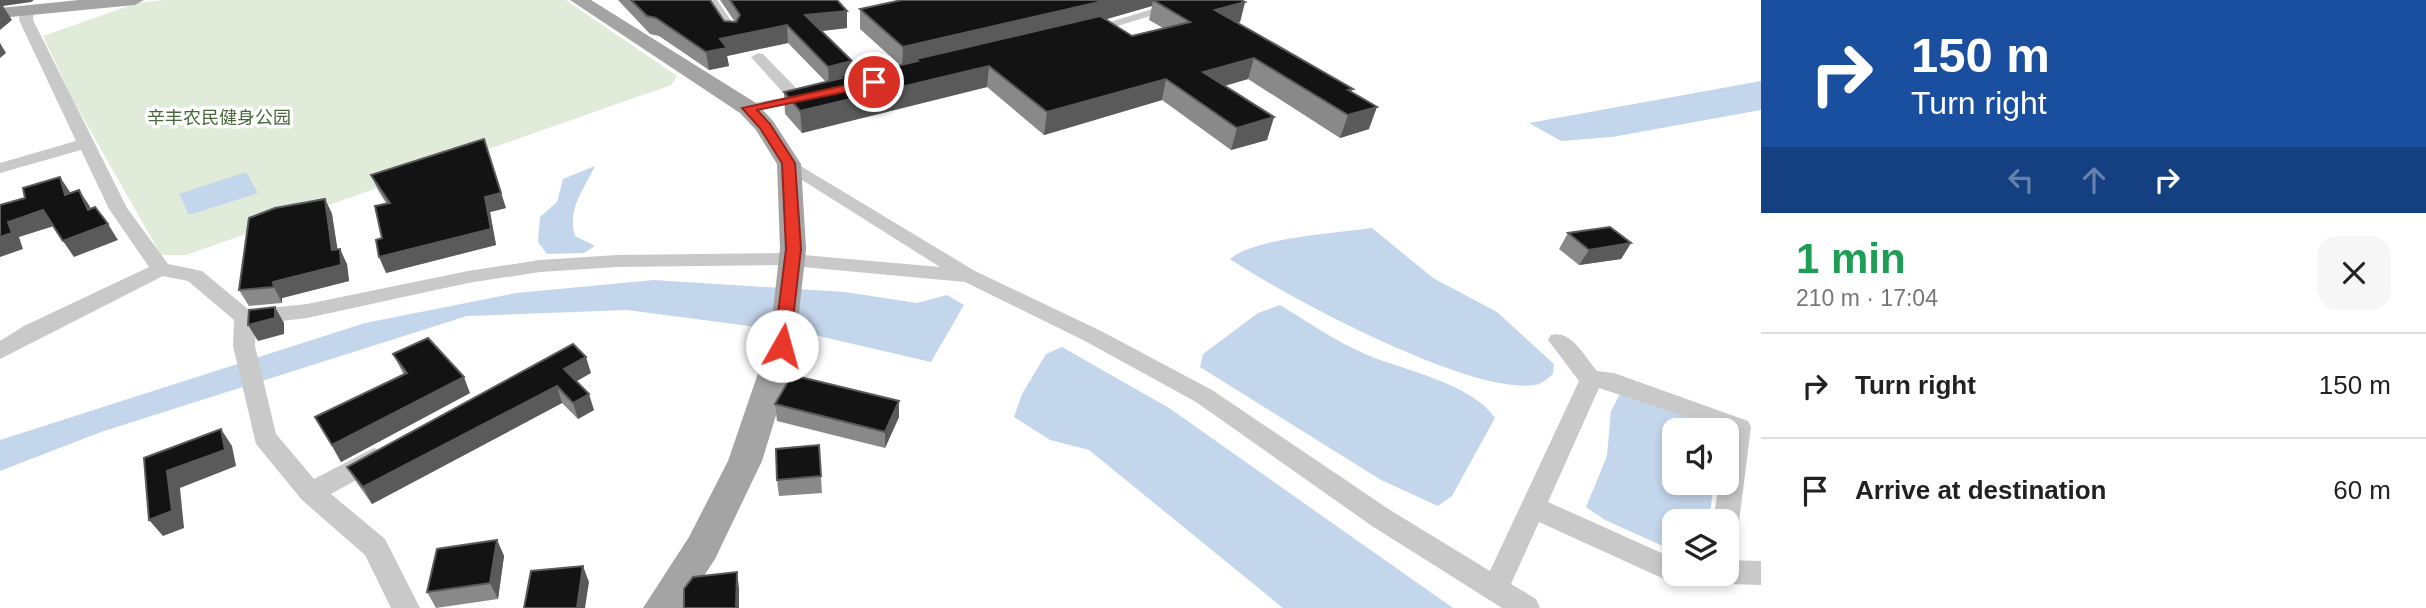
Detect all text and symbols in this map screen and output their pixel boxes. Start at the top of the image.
icon: right [1796,28,1887,119]
text: 150 m [1911,28,2050,82]
pin [844,52,904,112]
icon: arrive [855,63,893,101]
text: Turn right [1911,85,2047,121]
park label: 辛丰农民健身公园 [147,108,291,128]
icon: left [2002,161,2040,199]
icon: ahead [2075,161,2113,199]
icon: right [2148,161,2186,199]
text: 1 min [1796,235,1906,282]
button: close [2317,236,2391,310]
text: 210 m · 17:04 [1796,285,1938,311]
position arrow [745,309,819,383]
icon: right [1796,367,1834,405]
text: Turn right [1855,370,1976,400]
text: 150 m [2319,370,2391,400]
map controls [1662,418,1739,586]
button: sound [1662,418,1739,495]
icon: arrive [1796,472,1834,510]
text: Arrive at destination [1855,475,2106,505]
text: 60 m [2333,475,2391,505]
button: layers [1662,509,1739,586]

